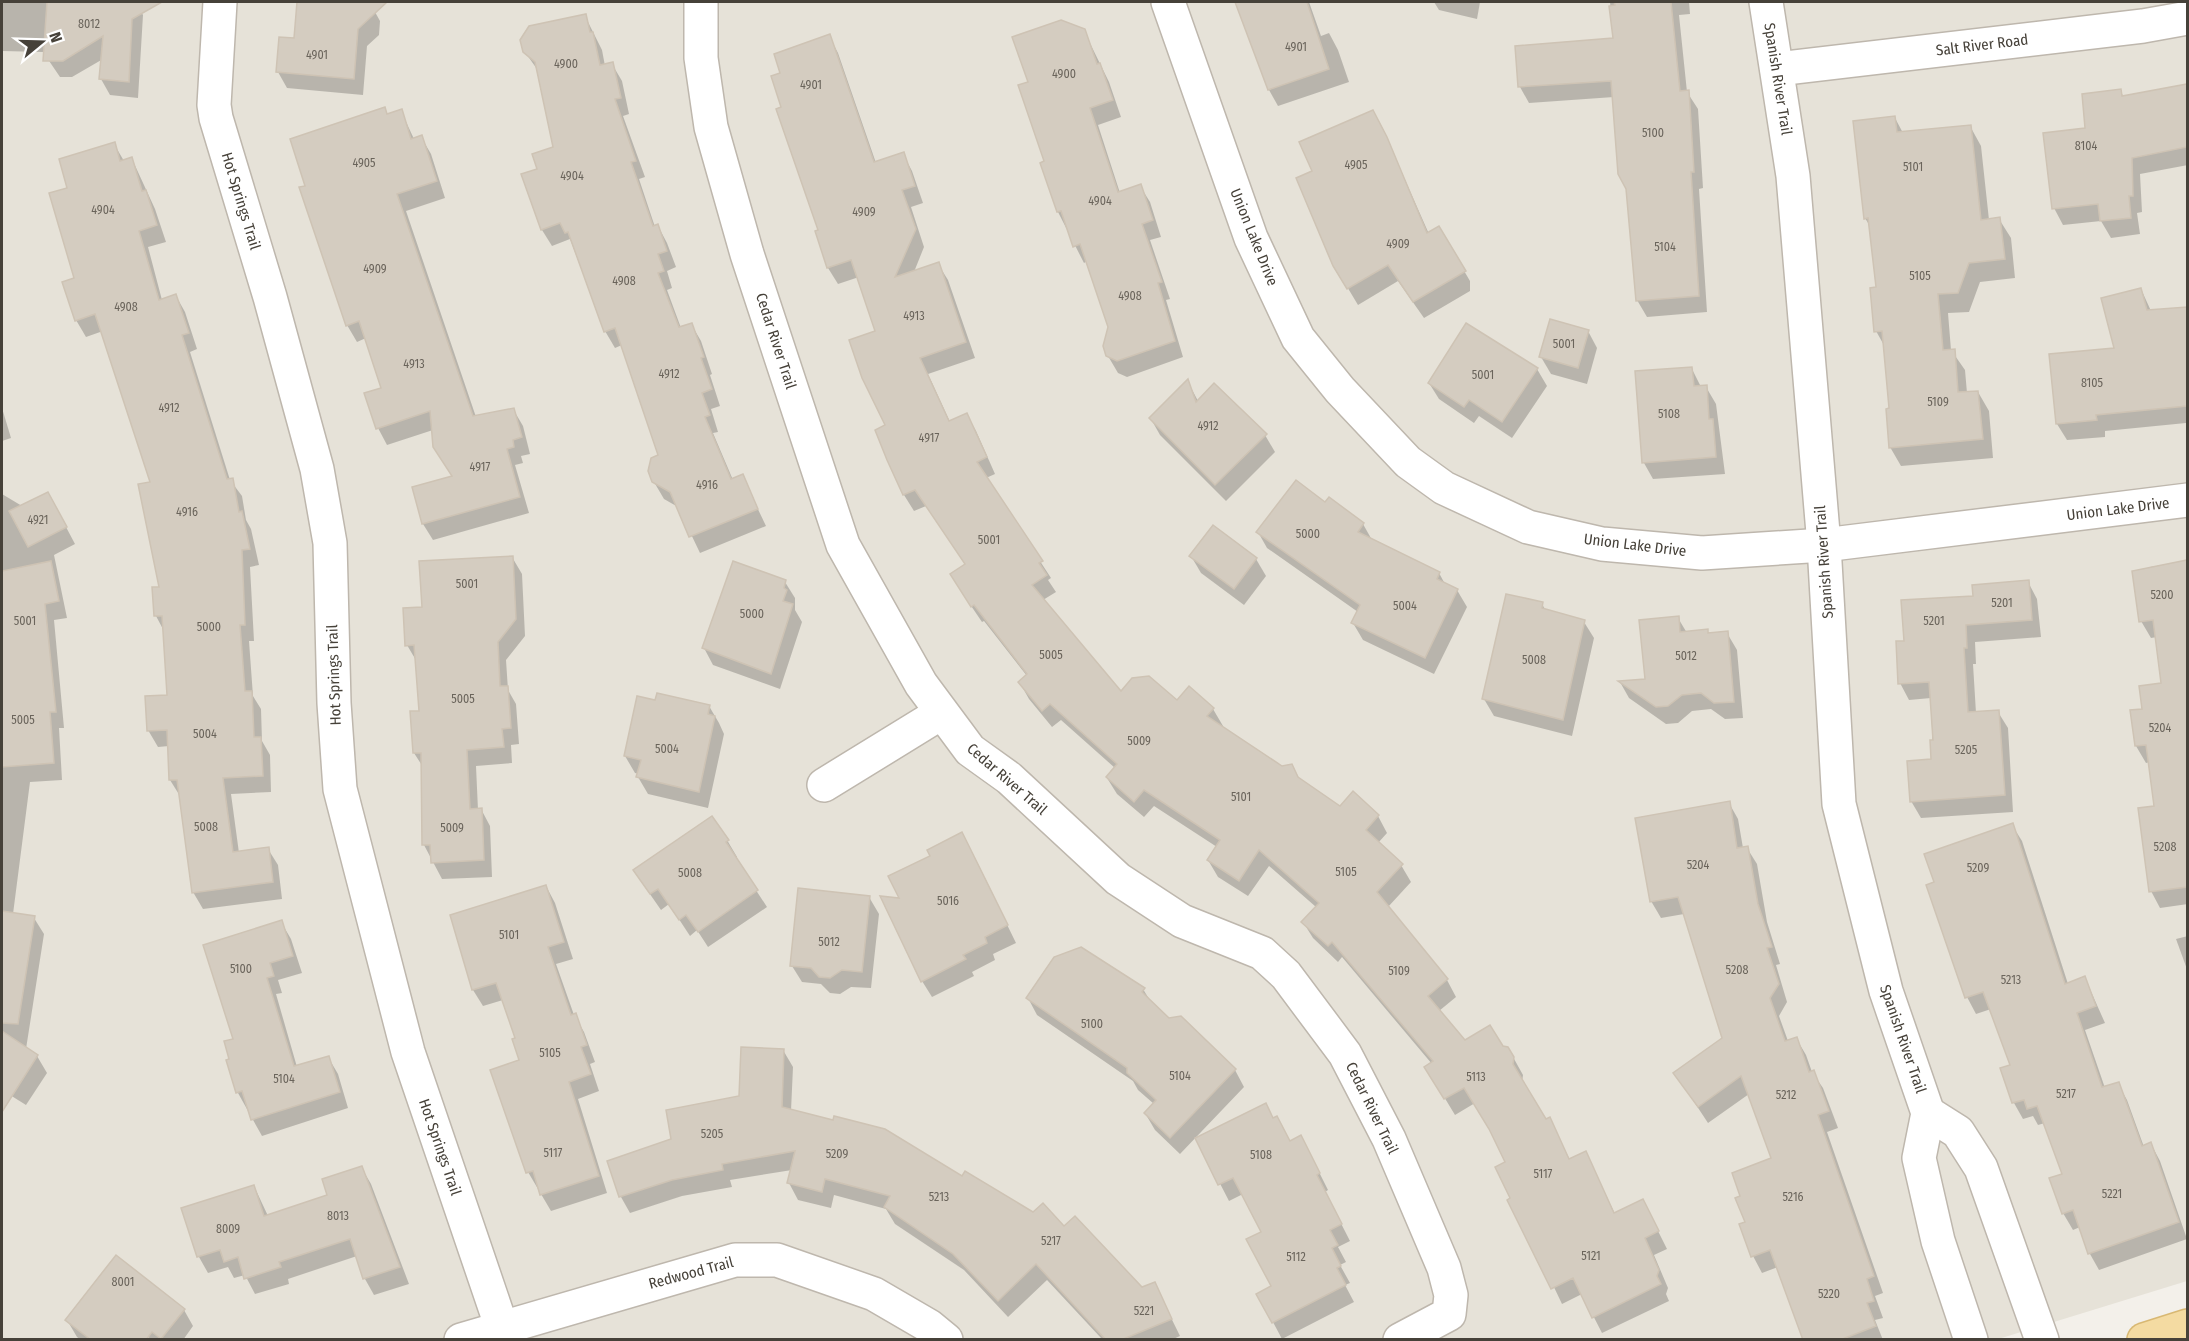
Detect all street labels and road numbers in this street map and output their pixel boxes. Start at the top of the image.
street label: Spanish River Trail [1760,22,1796,136]
street label: Salt River Road [1935,30,2029,60]
street label: Hot Springs Trail [218,150,264,252]
street label: Union Lake Drive [1226,186,1282,288]
street label: Cedar River Trail [752,291,800,391]
street label: Union Lake Drive [2066,494,2170,524]
street label: Spanish River Trail [1811,505,1837,619]
street label: Union Lake Drive [1583,530,1687,560]
street label: Hot Springs Trail [323,624,345,726]
street label: Cedar River Trail [963,739,1051,819]
street label: Spanish River Trail [1876,983,1930,1096]
street label: Cedar River Trail [1342,1059,1402,1157]
street label: Hot Springs Trail [415,1096,465,1198]
street label: Redwood Trail [647,1253,735,1293]

